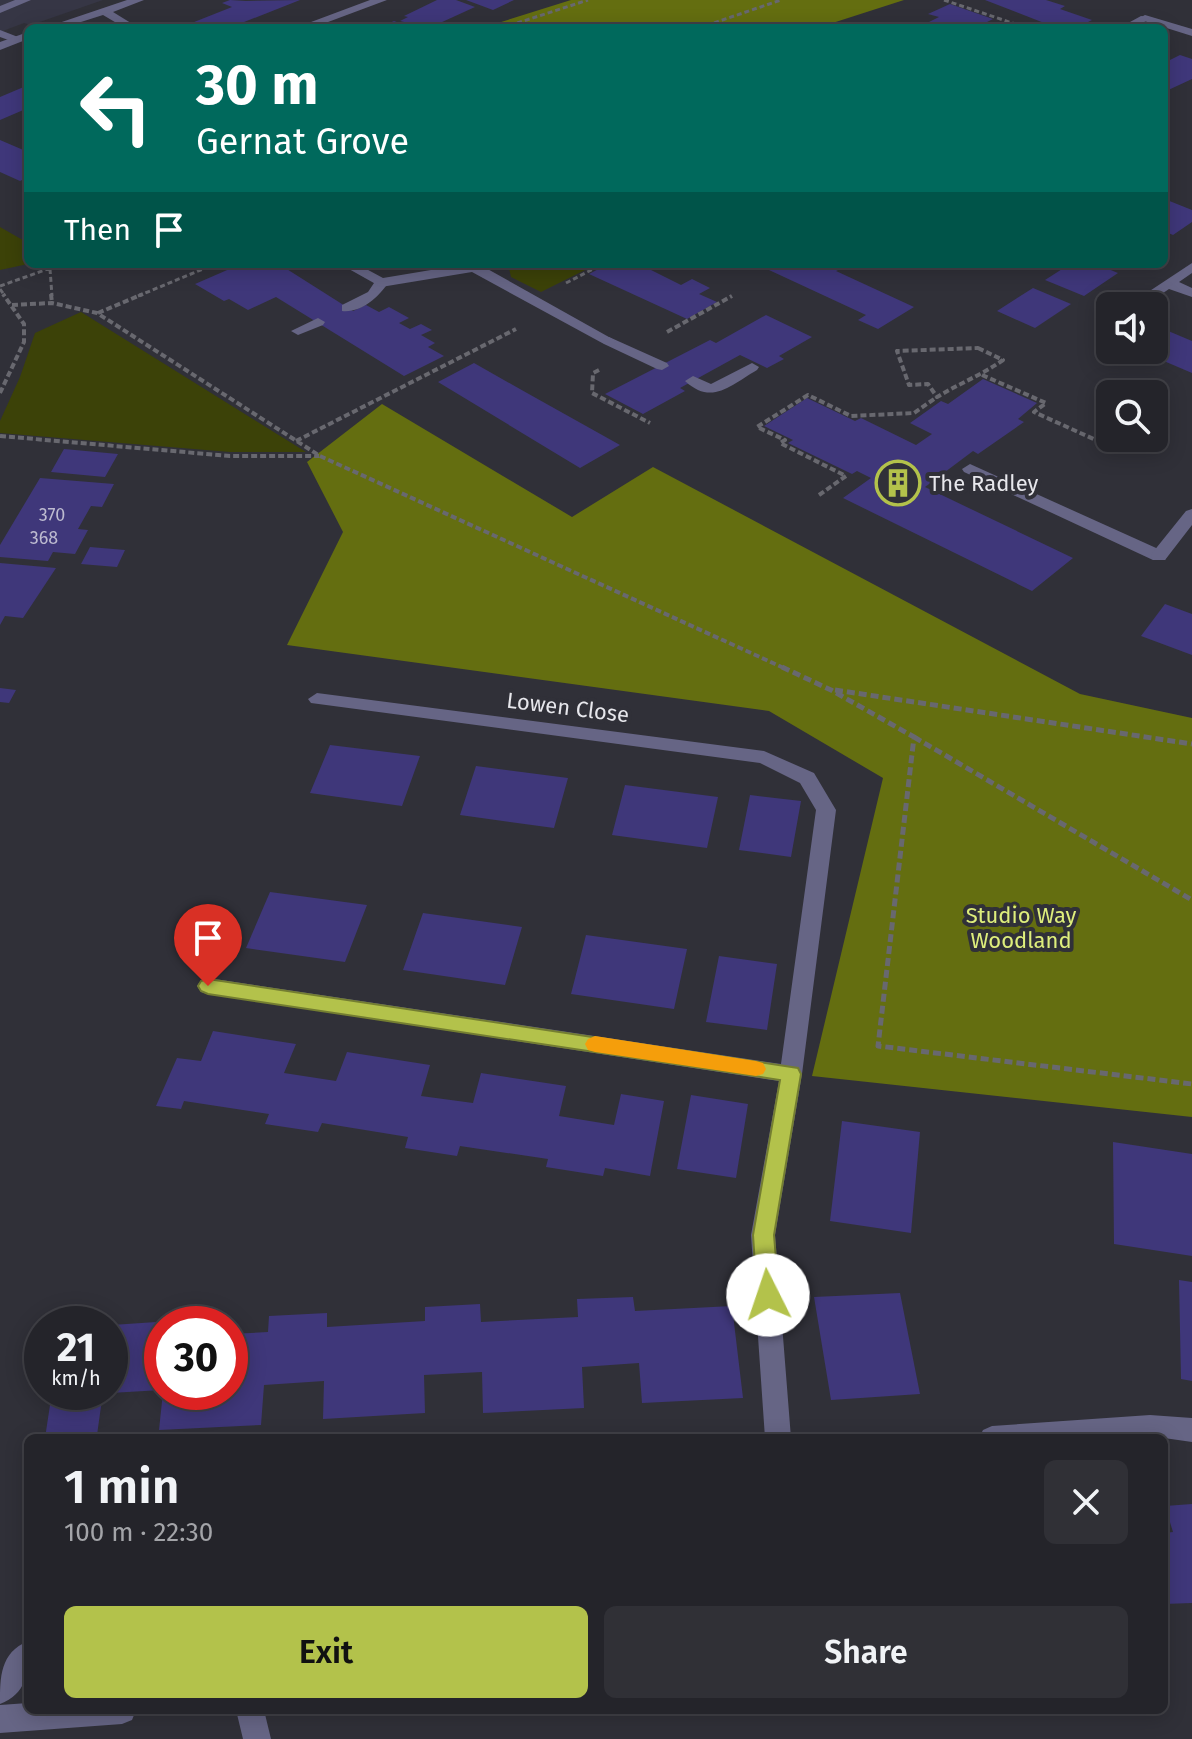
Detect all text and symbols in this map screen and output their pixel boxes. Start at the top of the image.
text: 30 m [196,52,318,119]
icon: left [64,56,168,160]
text: Gernat Grove [196,120,409,164]
icon: arrive [147,208,191,252]
text: Then [64,212,131,248]
map controls [1096,292,1168,452]
button: sound [1096,292,1168,364]
button: search [1096,380,1168,452]
building icon: The Radley [874,459,922,507]
place label: The Radley [929,470,1039,497]
house number: 370 [39,504,65,526]
house number: 368 [30,527,58,549]
street label: Lowen Close [505,687,631,728]
park label: Studio Way Woodland [966,902,1077,954]
pin [174,904,242,986]
icon: arrive [186,916,230,960]
position arrow [726,1253,810,1337]
speed limit sign: 30 [144,1306,248,1410]
text: 21 [57,1324,95,1372]
text: km/h [51,1366,101,1390]
text: 1 min [64,1458,180,1516]
button: close [1044,1460,1128,1544]
text: 100 m · 22:30 [64,1517,213,1548]
button: Exit [64,1606,588,1698]
button: Share [604,1606,1128,1698]

